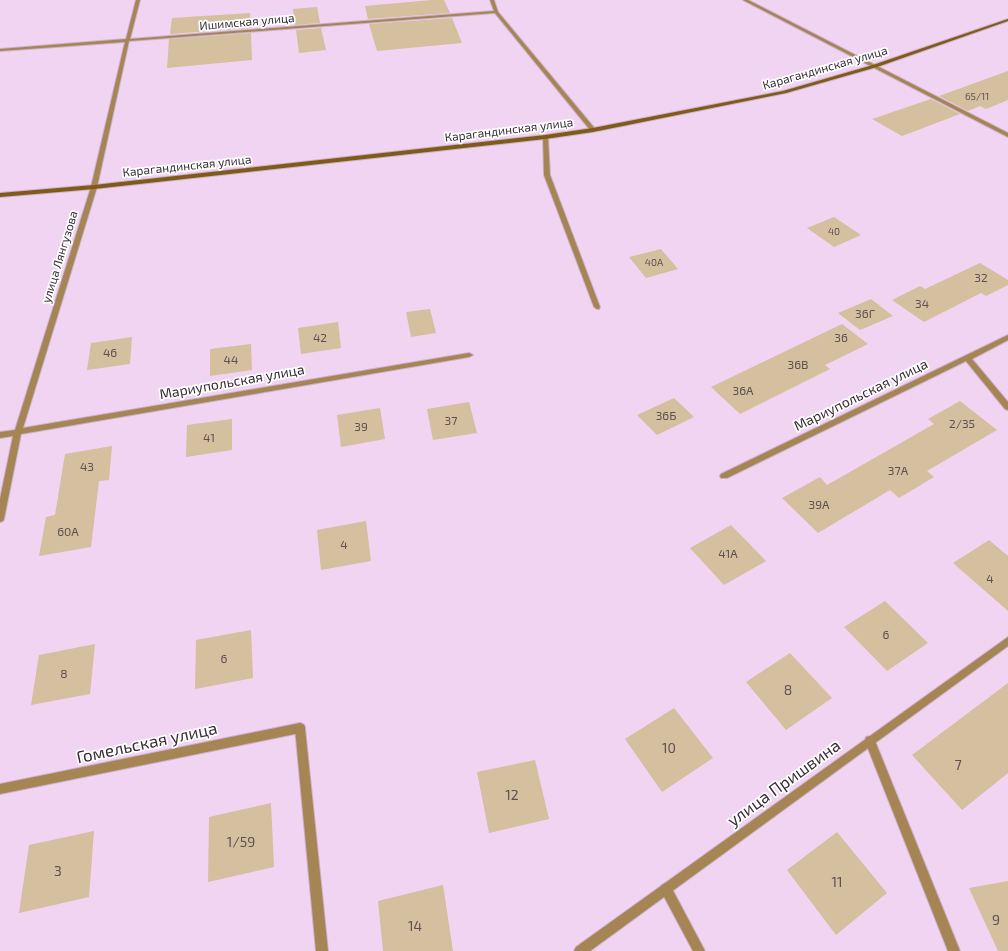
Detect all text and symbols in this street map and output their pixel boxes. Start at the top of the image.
street label: Ишимская улица [199,11,295,33]
street label: Карагандинская улица [761,43,889,93]
house number: 65/11 [965,91,989,103]
street label: Карагандинская улица [444,115,574,145]
street label: Карагандинская улица [122,152,252,180]
street label: улица Лянгузова [39,209,81,305]
house number: 40 [828,226,840,238]
house number: 40А [645,257,663,269]
house number: 32 [974,271,988,285]
house number: 34 [915,297,929,311]
house number: 36Г [855,307,875,321]
house number: 42 [313,331,327,345]
house number: 36 [834,331,848,345]
house number: 46 [103,346,117,360]
house number: 44 [224,353,238,367]
street label: Мариупольская улица [791,355,931,435]
house number: 36В [788,358,808,372]
street label: Мариупольская улица [158,361,306,403]
house number: 36А [733,384,753,398]
house number: 36Б [656,409,676,423]
house number: 37 [445,414,457,428]
house number: 2/35 [949,417,975,431]
house number: 39 [354,420,368,434]
house number: 41 [203,431,215,445]
house number: 43 [80,460,94,474]
house number: 37А [888,464,908,478]
house number: 39А [809,498,829,512]
house number: 60А [57,525,79,539]
house number: 4 [340,538,348,552]
house number: 41А [718,547,738,561]
house number: 4 [986,572,994,586]
house number: 6 [883,628,889,642]
house number: 6 [221,652,227,666]
house number: 8 [60,667,68,681]
house number: 8 [784,682,792,698]
street label: Гомельская улица [75,718,219,768]
street label: улица Пришвина [723,735,845,831]
house number: 10 [662,740,676,756]
house number: 7 [954,757,962,773]
house number: 12 [505,787,519,803]
house number: 1/59 [227,834,255,850]
house number: 3 [54,863,62,879]
house number: 11 [831,874,843,890]
house number: 9 [992,912,1000,928]
house number: 14 [408,918,422,934]

